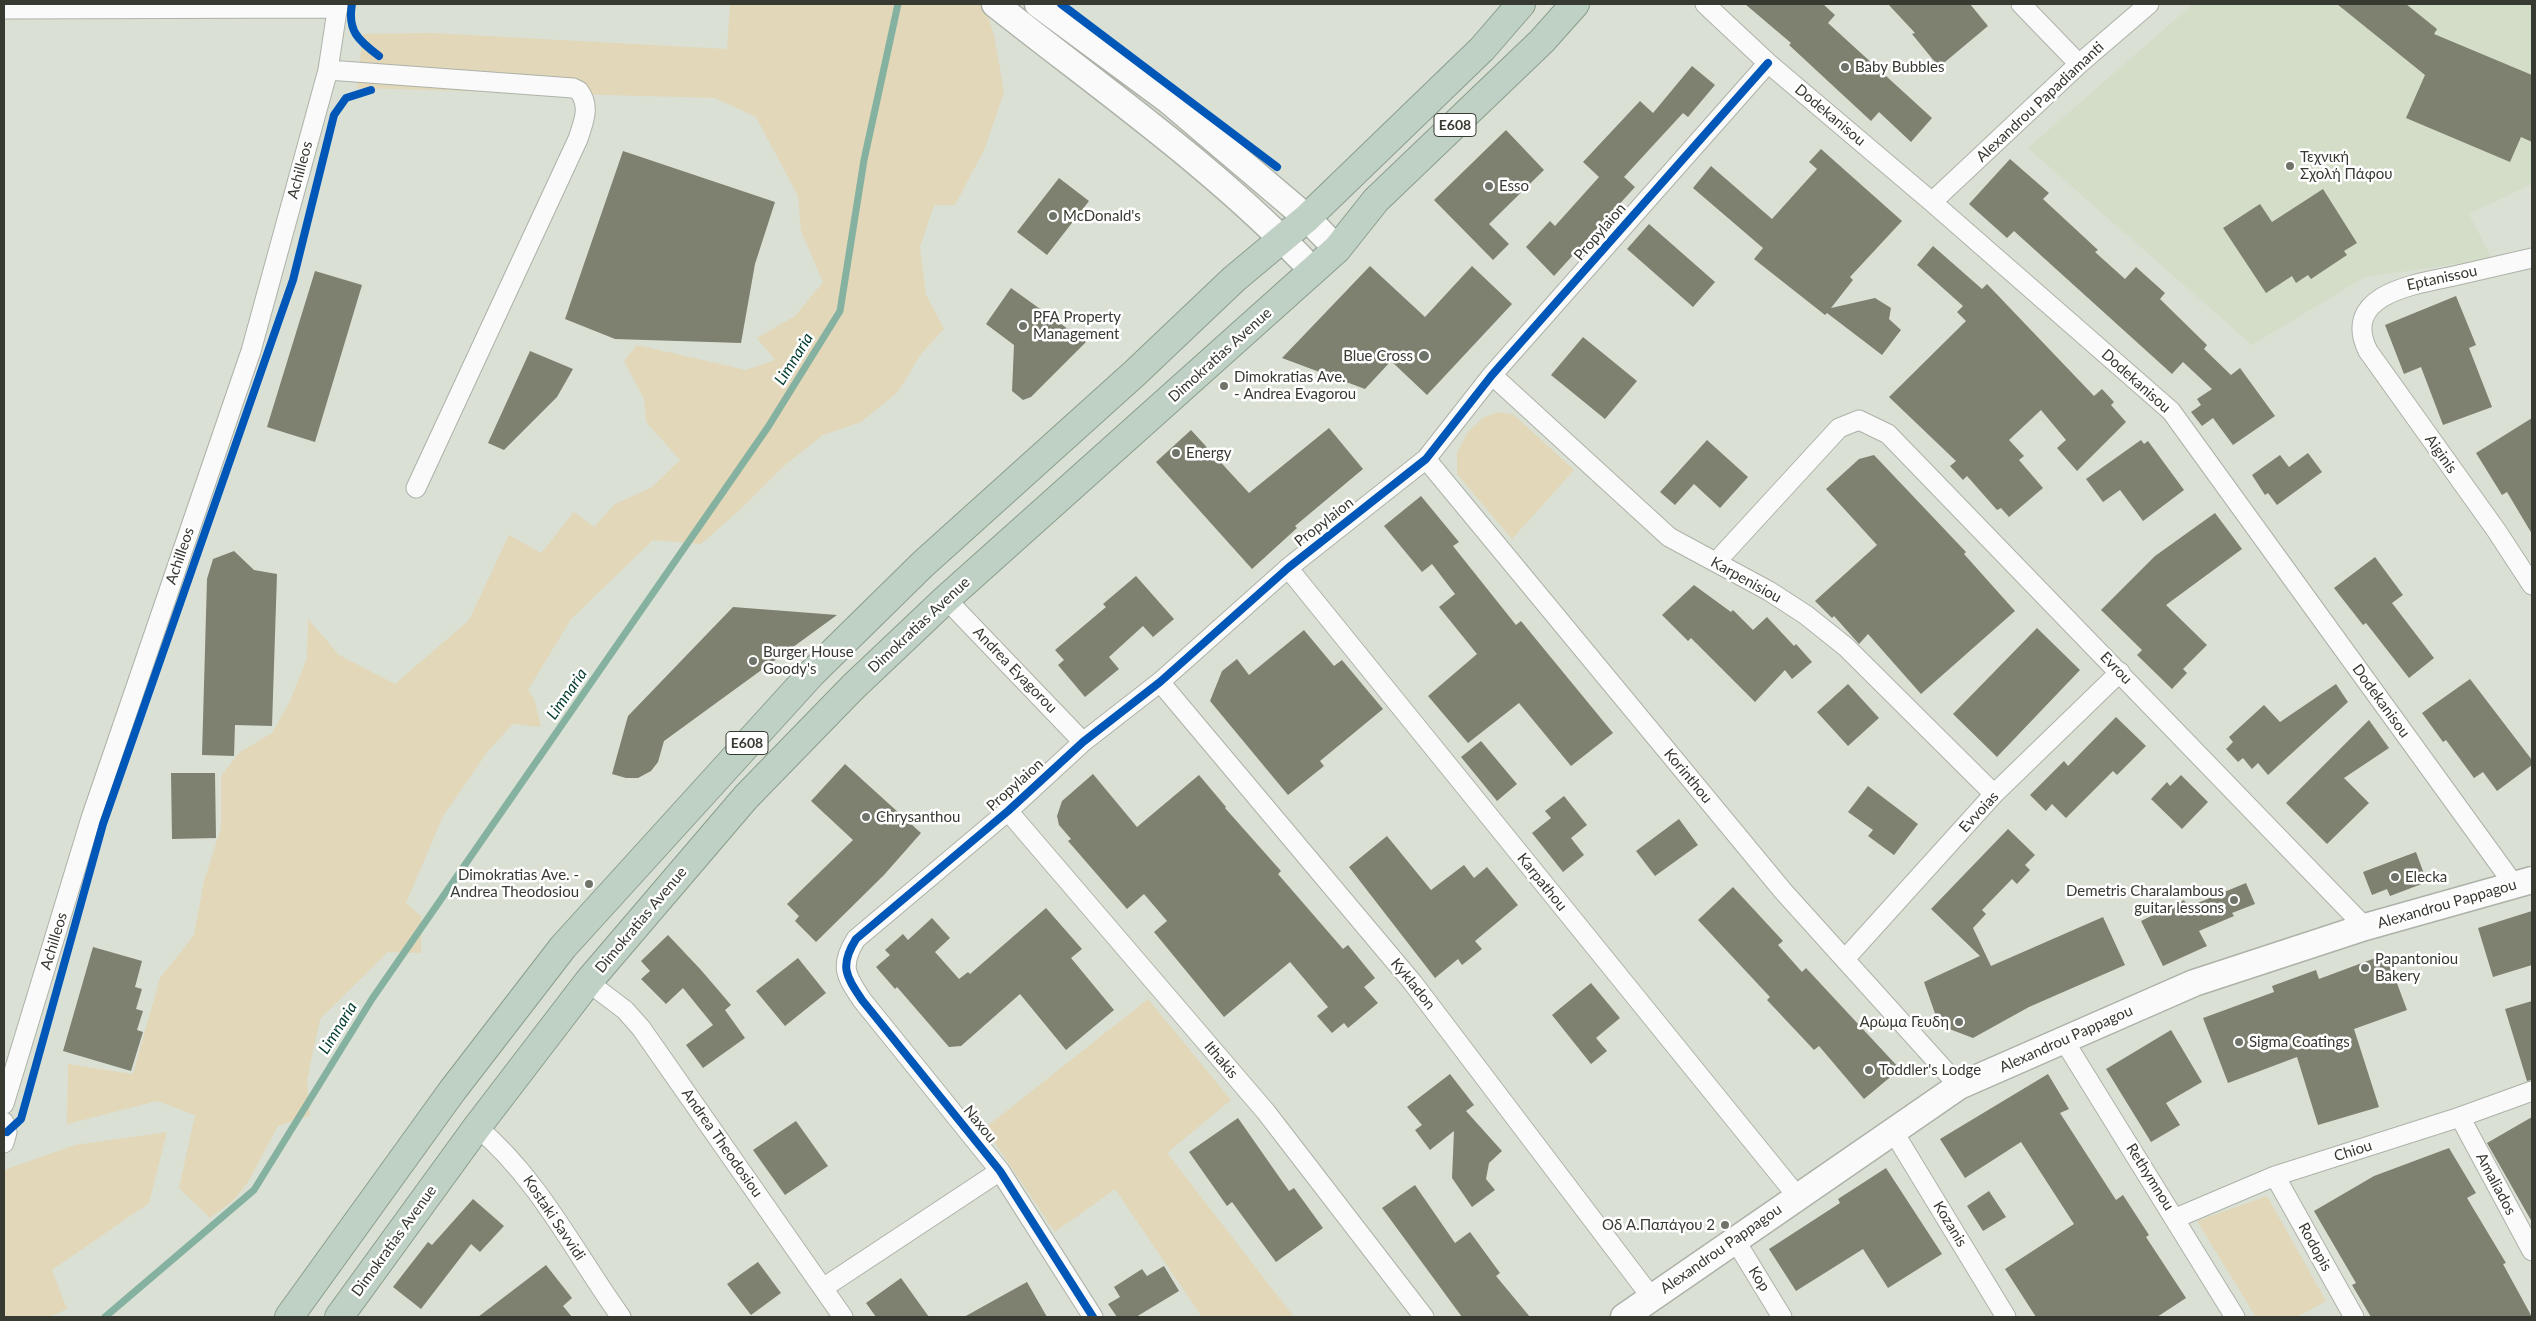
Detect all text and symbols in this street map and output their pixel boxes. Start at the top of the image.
street label: Alexandrou Papadiamanti [1972,38,2108,166]
place label: Baby Bubbles [1855,58,1944,76]
marker: Baby Bubbles [1839,61,1851,73]
street label: Dodekanisou [1791,80,1869,150]
road number: E608 [1434,114,1476,136]
street label: Achilleos [284,139,316,201]
place label: Τεχνική Σχολή Πάφου [2300,148,2393,183]
marker: Τεχνική Σχολή Πάφου [2284,160,2296,172]
place label: Esso [1499,177,1529,195]
marker: Esso [1483,180,1495,192]
street label: Propylaion [1570,200,1630,264]
place label: McDonald's [1063,207,1141,225]
marker: McDonald's [1047,210,1059,222]
street label: Eptanissou [2405,262,2479,294]
street label: Dimokratias Avenue [1165,304,1275,406]
place label: PFA Property Management [1033,308,1121,343]
marker: PFA Property Management [1017,320,1029,332]
water label: Limnaria [771,329,817,389]
street label: Dodekanisou [2098,345,2174,417]
place label: Blue Cross [1343,347,1413,365]
marker: Blue Cross [1417,349,1431,363]
place label: Dimokratias Ave. - Andrea Evagorou [1234,368,1356,403]
marker: Dimokratias Ave. - Andrea Evagorou [1218,380,1230,392]
street label: Aiginis [2421,431,2461,477]
place label: Energy [1186,444,1232,462]
marker: Energy [1170,447,1182,459]
street label: Propylaion [1291,493,1357,551]
street label: Achilleos [162,525,198,587]
street label: Karpenisiou [1707,553,1785,607]
street label: Dimokratias Avenue [864,573,974,677]
street label: Andrea Eyagorou [969,623,1061,717]
place label: Burger House Goody's [763,643,854,678]
street label: Evrou [2096,648,2136,688]
marker: Burger House Goody's [747,655,759,667]
street label: Dodekanisou [2348,661,2414,741]
water label: Limnaria [543,665,591,723]
road number: E608 [726,731,768,754]
street label: Korinthou [1660,745,1716,807]
street label: Propylaion [983,755,1047,815]
street label: Evvoias [1955,788,2003,836]
place label: Chrysanthou [876,808,960,826]
marker: Chrysanthou [860,811,872,823]
street label: Karpathou [1513,849,1571,915]
street label: Dimokratias Avenue [591,863,691,977]
place label: Dimokratias Ave. - Andrea Theodosiou [450,866,579,901]
place label: Elecka [2405,868,2447,886]
marker: Elecka [2389,871,2401,883]
street label: Alexandrou Pappagou [2375,875,2519,933]
marker: Dimokratias Ave. - Andrea Theodosiou [583,878,595,890]
place label: Demetris Charalambous guitar lessons [2066,882,2224,917]
marker: Demetris Charalambous guitar lessons [2228,894,2240,906]
street label: Achilleos [37,910,71,972]
place label: Papantoniou Bakery [2375,950,2458,985]
street label: Kykladon [1387,955,1439,1013]
marker: Papantoniou Bakery [2359,962,2371,974]
water label: Limnaria [315,998,361,1058]
street label: Alexandrou Pappagou [1997,1001,2135,1077]
place label: Αρωμα Γευδη [1859,1013,1949,1031]
marker: Αρωμα Γευδη [1953,1016,1965,1028]
place label: Sigma Coatings [2249,1033,2350,1051]
marker: Sigma Coatings [2233,1036,2245,1048]
street label: Ithakis [1200,1038,1242,1082]
place label: Toddler's Lodge [1879,1061,1981,1079]
marker: Toddler's Lodge [1863,1064,1875,1076]
street label: Andrea Theodosiou [678,1085,766,1201]
street label: Naxou [960,1102,1000,1146]
street label: Chiou [2332,1136,2374,1166]
street label: Rethymnou [2122,1140,2178,1214]
street label: Amaliados [2472,1150,2520,1218]
street label: Kostaki Savvidi [519,1172,589,1264]
street label: Dimokratias Avenue [348,1182,440,1300]
street label: Kozanis [1929,1198,1971,1250]
street label: Alexandrou Pappagou [1657,1200,1785,1298]
place label: Οδ Α.Παπάγου 2 [1602,1216,1715,1234]
marker: Οδ Α.Παπάγου 2 [1719,1219,1731,1231]
street label: Rodopis [2294,1220,2336,1274]
street label: Kop [1744,1263,1774,1295]

